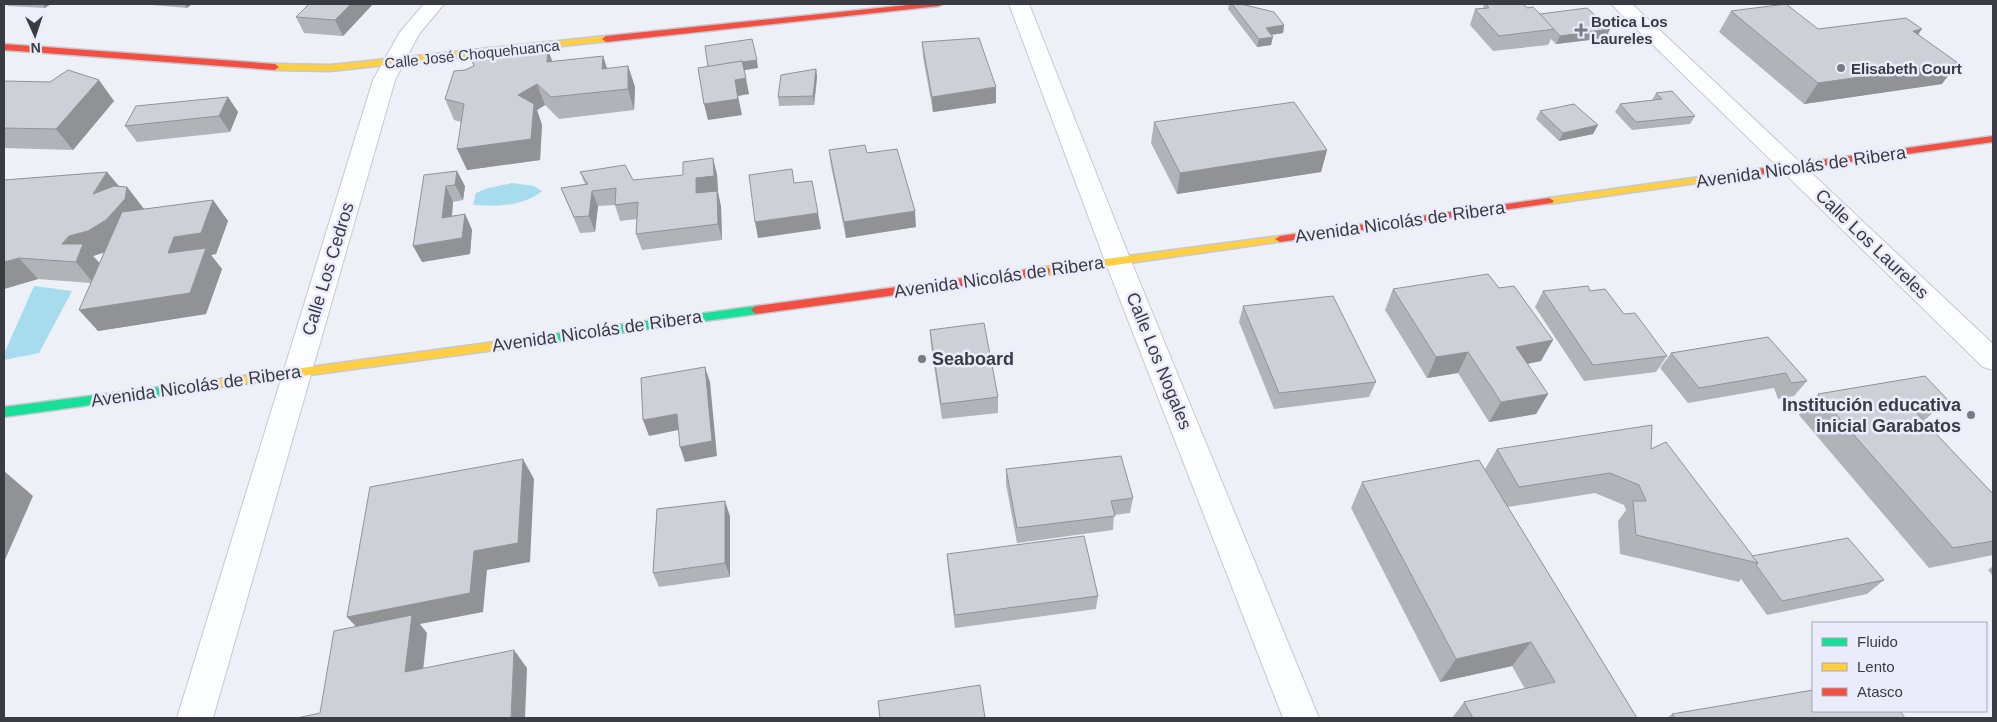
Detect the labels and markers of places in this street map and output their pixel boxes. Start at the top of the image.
place label: Botica Los Laureles [1591,13,1668,47]
marker: Botica Los Laureles [1575,24,1587,36]
place label: Elisabeth Court [1851,60,1962,77]
marker: Elisabeth Court [1835,62,1847,74]
place label: Seaboard [932,349,1014,369]
marker: Seaboard [916,353,928,365]
place label: Institución educativa inicial Garabatos [1782,395,1962,436]
marker: Institución educativa inicial Garabatos [1965,409,1977,421]

